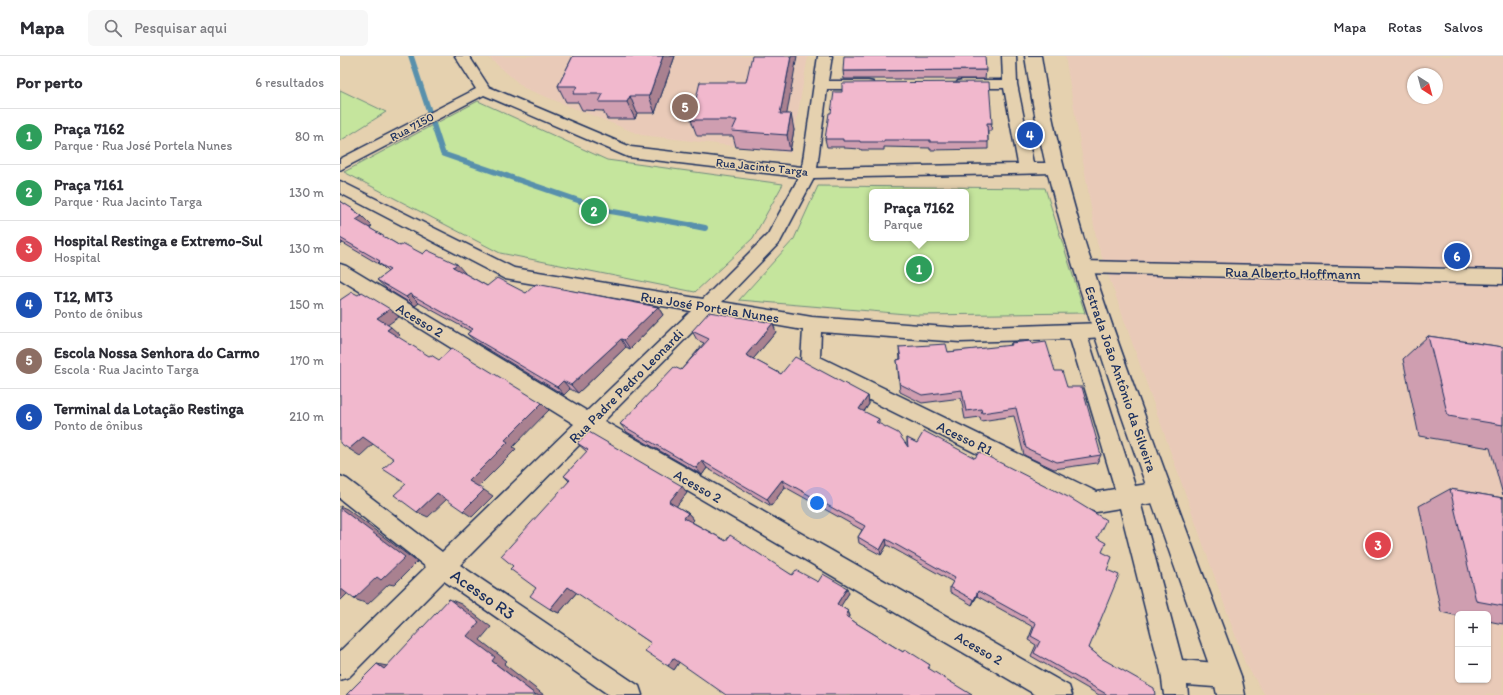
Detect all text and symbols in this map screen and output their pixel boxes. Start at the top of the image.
search box [88,10,368,46]
text: Mapa [20,16,64,39]
icon: search [102,17,124,39]
text: Pesquisar aqui [134,19,227,37]
text: Mapa [1334,19,1366,36]
text: Rotas [1388,19,1422,36]
text: Salvos [1444,19,1483,36]
north arrow [1407,68,1443,104]
text: Por perto [16,72,83,92]
text: 6 resultados [255,75,324,90]
pin: 5 [672,92,698,122]
street label: Rua 7150 [388,110,436,144]
text: Praça 7162 [54,120,124,138]
pin: 4 [1017,120,1043,150]
text: 1 [26,129,32,144]
text: 80 m [295,129,324,144]
text: Parque · Rua José Portela Nunes [54,138,232,153]
street label: Rua Jacinto Targa [715,155,810,179]
text: Praça 7161 [54,176,123,194]
text: 2 [26,185,32,200]
text: 130 m [289,185,324,200]
popup [869,189,969,241]
text: Parque · Rua Jacinto Targa [54,194,202,209]
pin: 2 [581,196,607,226]
text: Praça 7162 [884,199,954,217]
text: Parque [884,217,923,232]
text: Hospital Restinga e Extremo-Sul [54,232,262,250]
text: 3 [25,241,33,256]
text: 130 m [289,241,324,256]
pin: 6 [1444,241,1470,271]
text: Hospital [54,250,101,265]
pin: 1 [906,254,932,284]
street label: Rua Alberto Hoffmann [1225,264,1361,283]
street label: Estrada João Antônio da Silveira [1081,284,1161,475]
text: T12, MT3 [54,288,113,306]
street label: Rua José Portela Nunes [639,288,781,327]
text: 4 [25,297,33,312]
text: 150 m [289,297,324,312]
street label: Acesso 2 [393,300,447,342]
text: Ponto de ônibus [54,306,143,321]
street label: Rua Padre Pedro Leonardi [566,326,687,447]
text: Escola Nossa Senhora do Carmo [54,344,260,362]
text: 5 [26,353,32,368]
text: 170 m [290,353,324,368]
text: Escola · Rua Jacinto Targa [54,362,199,377]
text: Terminal da Lotação Restinga [54,400,244,418]
text: 6 [26,409,32,424]
text: 210 m [289,409,324,424]
text: Ponto de ônibus [54,418,143,433]
street label: Acesso R1 [934,418,996,459]
street label: Acesso 2 [671,466,725,507]
your location [807,493,827,513]
pin: 3 [1365,530,1391,560]
street label: Acesso R3 [447,565,519,623]
map controls [1455,611,1491,683]
button: + [1455,611,1491,647]
street label: Acesso 2 [952,628,1006,669]
button: − [1455,647,1491,683]

